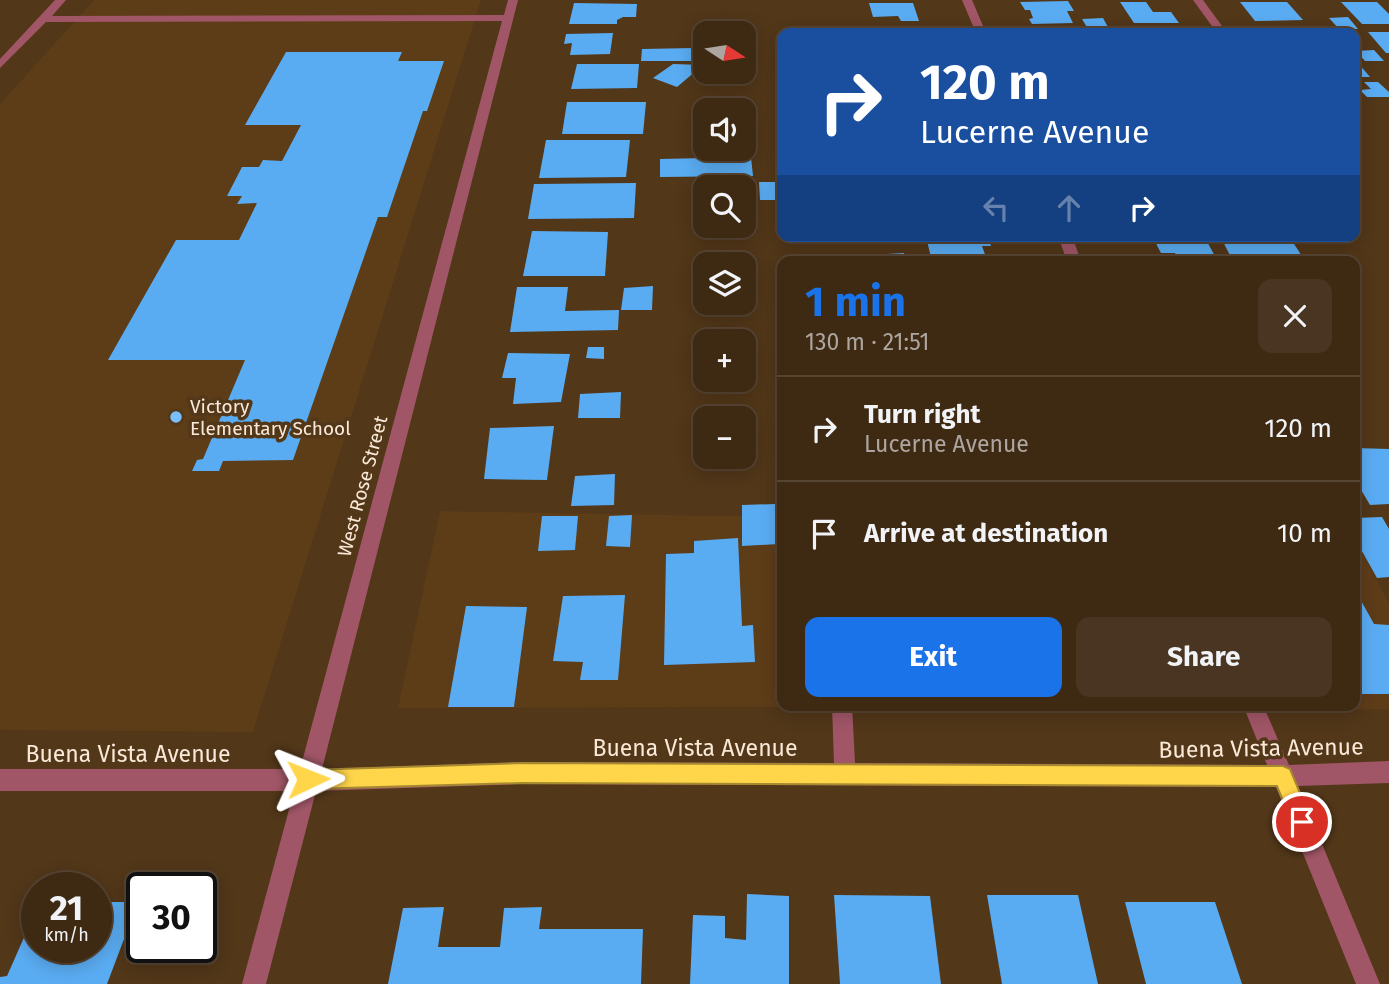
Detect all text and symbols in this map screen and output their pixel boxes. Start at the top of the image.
north arrow [693,21,756,84]
map controls [693,21,756,469]
text: 120 m [920,53,1050,112]
icon: right [805,56,896,147]
button: sound [693,98,756,161]
text: Lucerne Avenue [920,113,1149,151]
button: search [693,175,756,238]
icon: left [977,189,1015,227]
icon: ahead [1050,189,1088,227]
icon: right [1123,189,1161,227]
button: layers [693,252,756,315]
text: 1 min [805,277,906,327]
button: close [1258,279,1332,353]
text: 130 m · 21:51 [805,328,929,356]
button: + [693,329,756,392]
place label: Victory Elementary School [190,395,351,440]
text: Turn right [864,399,981,430]
button: − [693,406,756,469]
marker: Victory Elementary School [168,409,184,425]
icon: right [805,410,843,448]
street label: West Rose Street [333,413,392,559]
text: 120 m [1264,413,1332,444]
text: Lucerne Avenue [864,430,1029,458]
icon: arrive [805,515,843,553]
text: Arrive at destination [864,518,1108,549]
text: 10 m [1277,518,1332,549]
button: Exit [805,617,1062,697]
button: Share [1076,617,1332,697]
street label: Buena Vista Avenue [1158,732,1364,764]
street label: Buena Vista Avenue [592,734,798,762]
street label: Buena Vista Avenue [25,740,231,768]
position arrow [271,742,345,816]
pin [1272,792,1332,852]
icon: arrive [1283,803,1321,841]
speed limit sign: 30 [126,872,217,963]
text: 21 [50,887,83,929]
text: km/h [44,924,89,946]

